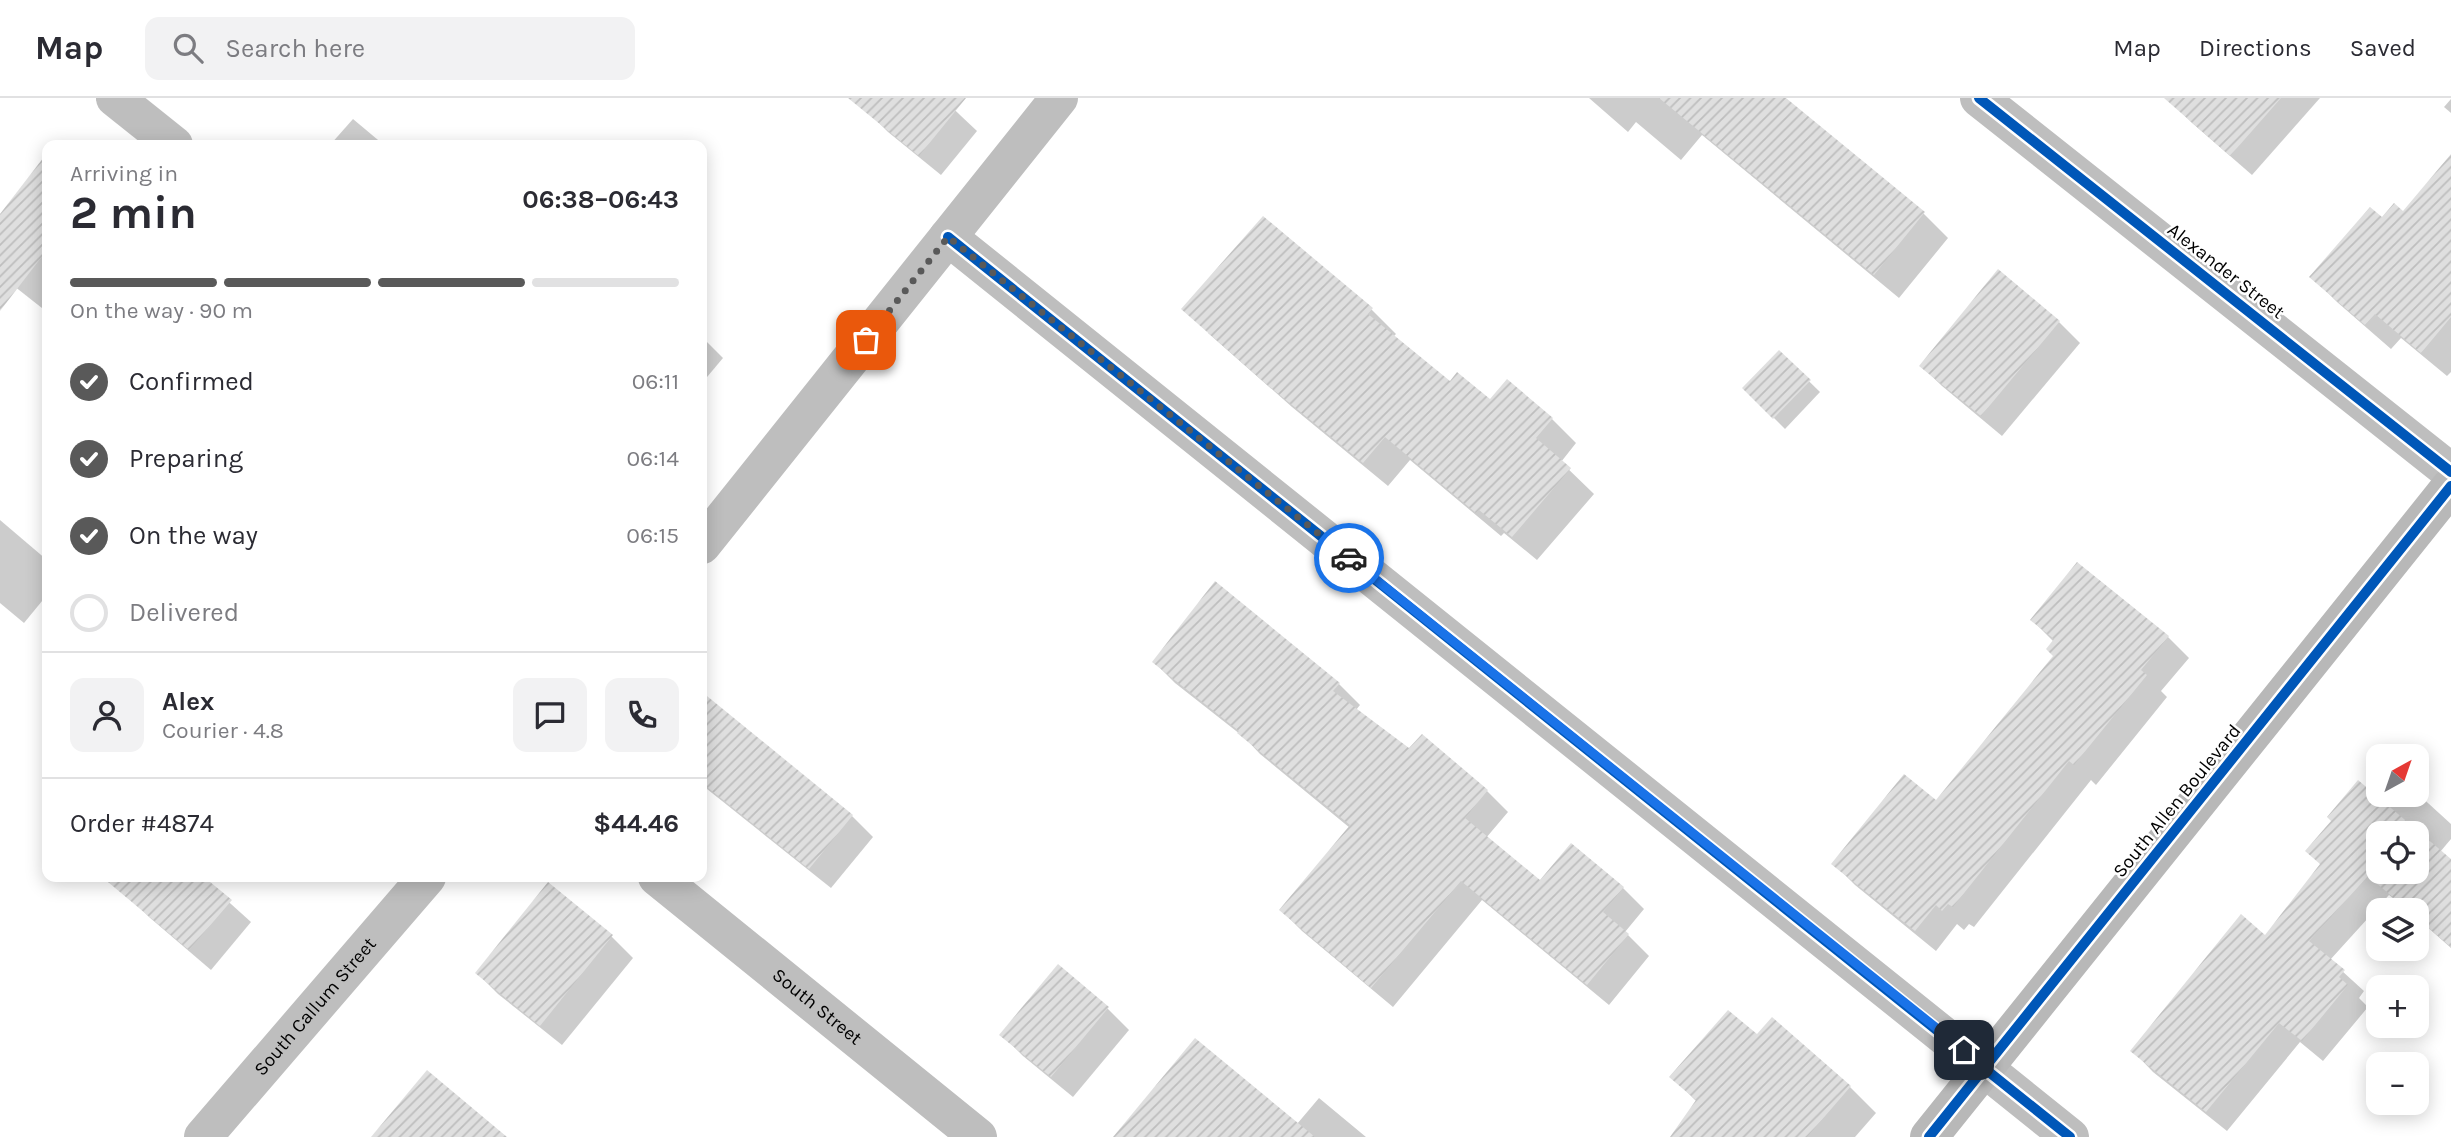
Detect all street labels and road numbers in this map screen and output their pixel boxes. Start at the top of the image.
street label: Alexander Street [2163,219,2289,323]
street label: South Allen Boulevard [2108,720,2246,882]
street label: South Callum Street [250,933,381,1080]
street label: South Street [768,964,866,1049]

